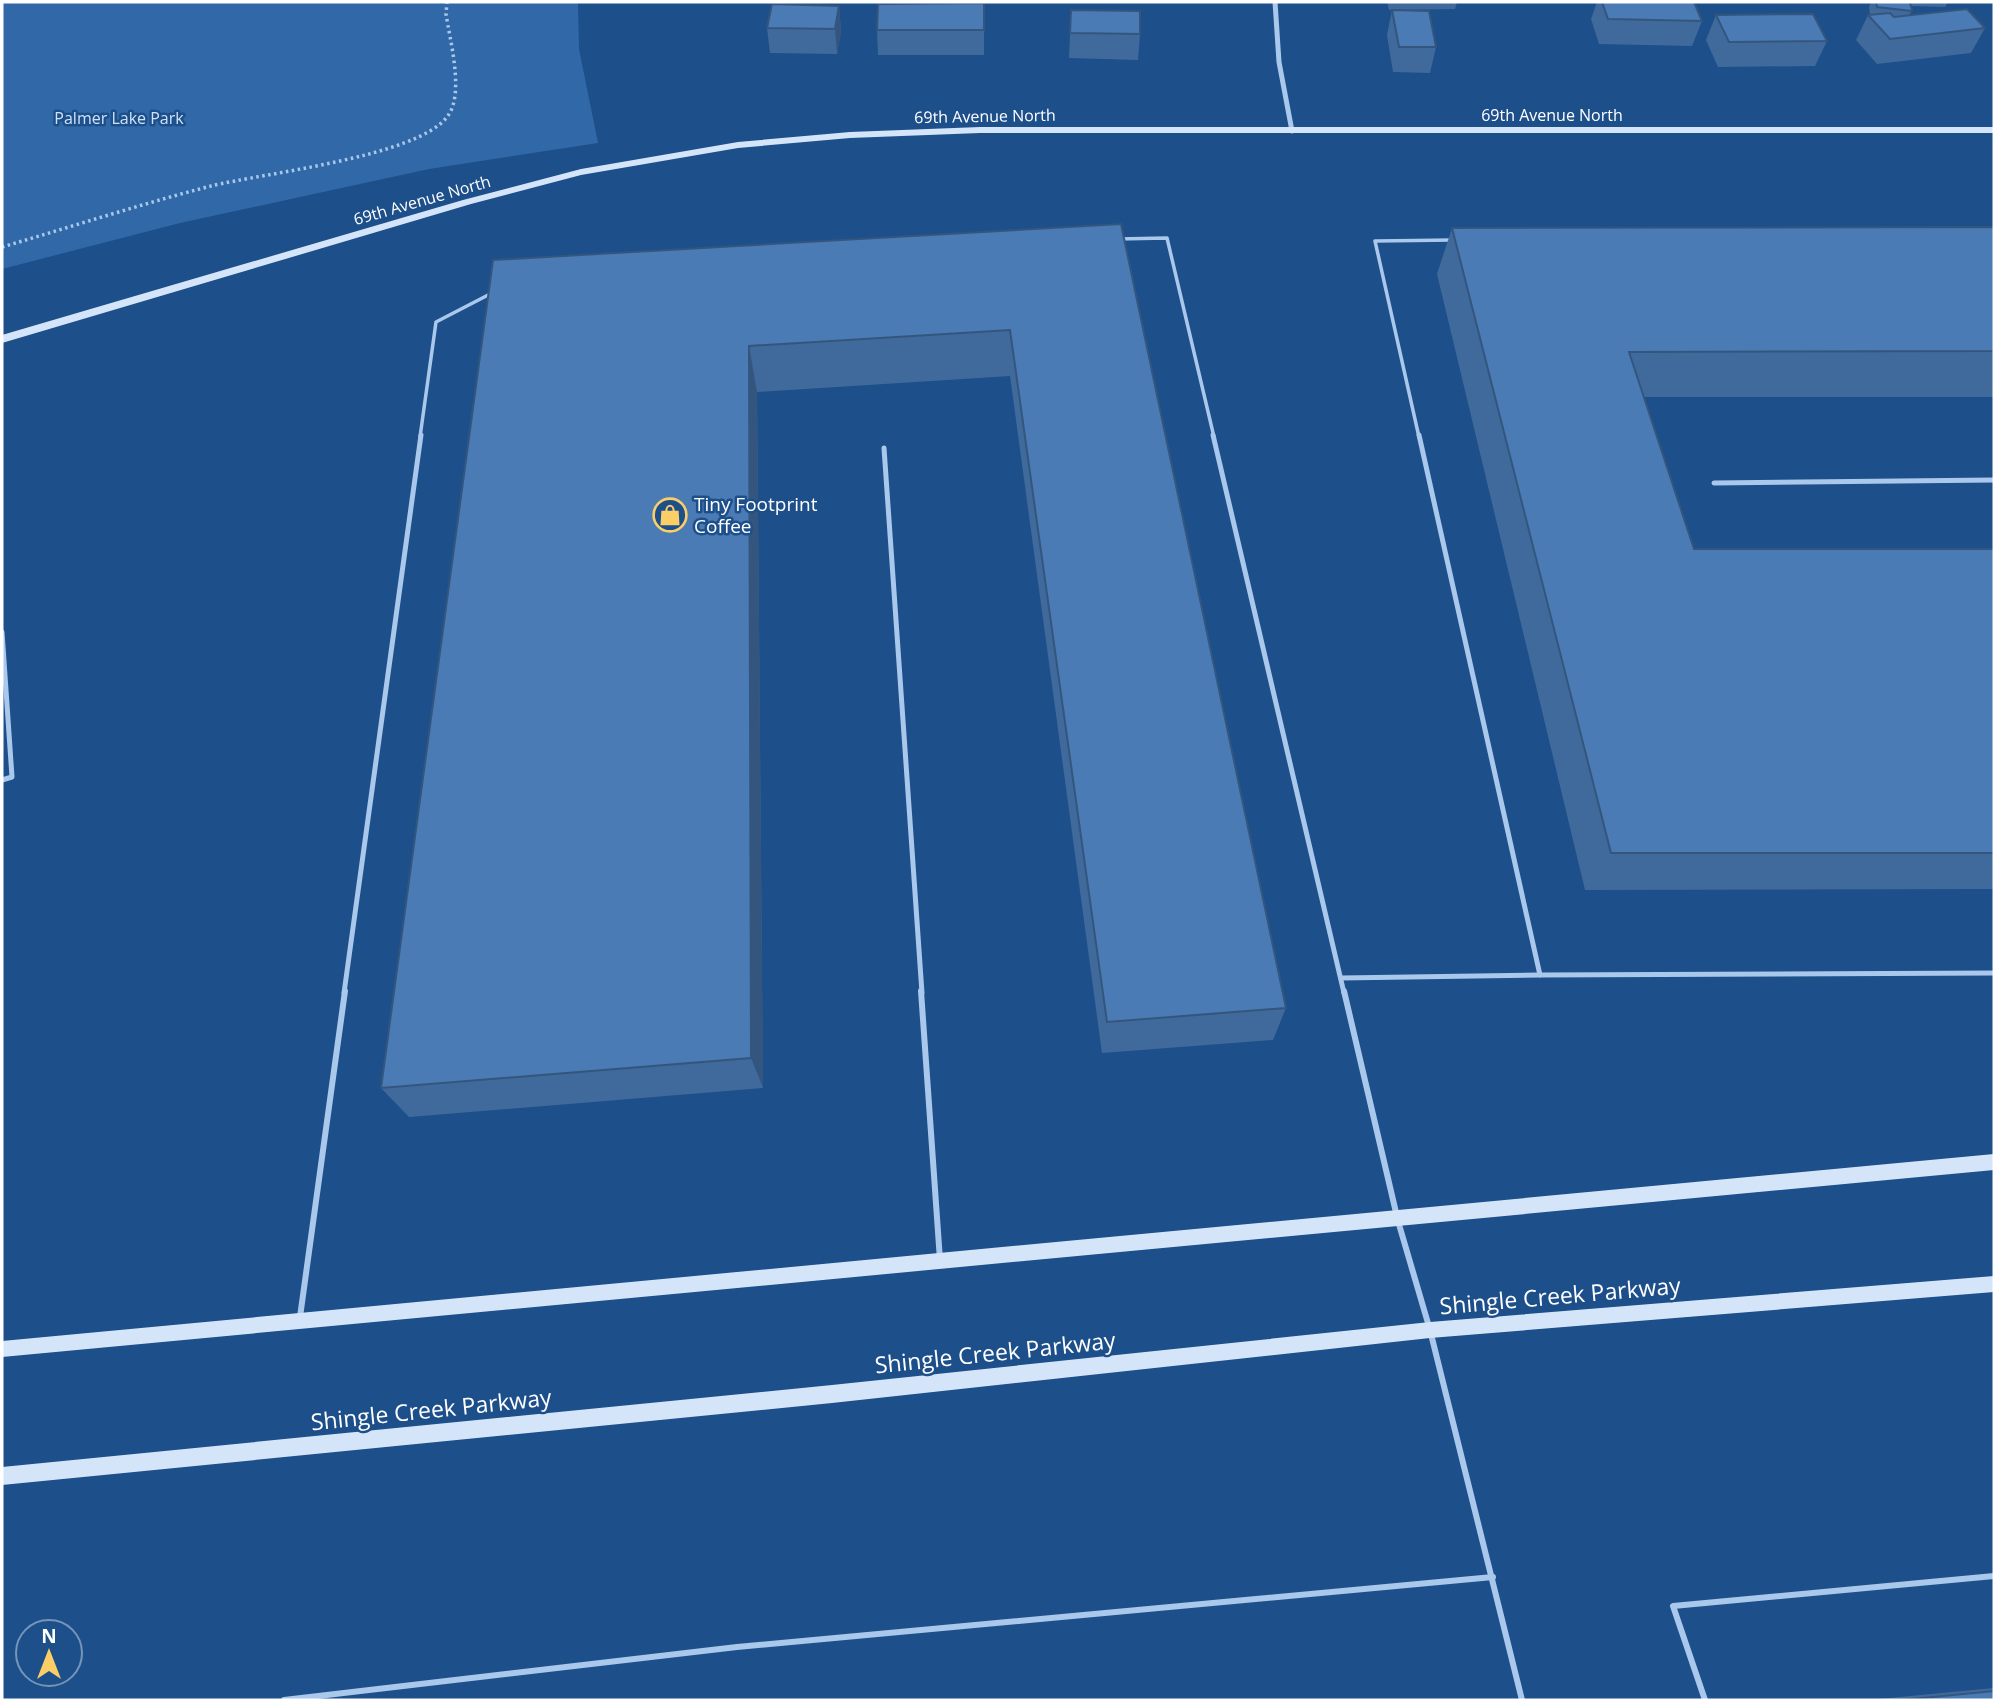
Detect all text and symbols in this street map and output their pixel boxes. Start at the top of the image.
street label: 69th Avenue North [914,104,1056,128]
street label: 69th Avenue North [1481,104,1623,126]
park label: Palmer Lake Park [54,107,184,129]
street label: 69th Avenue North [351,170,493,230]
place label: Tiny Footprint Coffee [694,491,818,539]
shop icon: Tiny Footprint Coffee [651,496,689,534]
street label: Shingle Creek Parkway [1438,1268,1682,1321]
street label: Shingle Creek Parkway [873,1323,1117,1381]
street label: Shingle Creek Parkway [309,1380,553,1438]
north arrow [14,1618,84,1688]
text: N [41,1623,57,1649]

